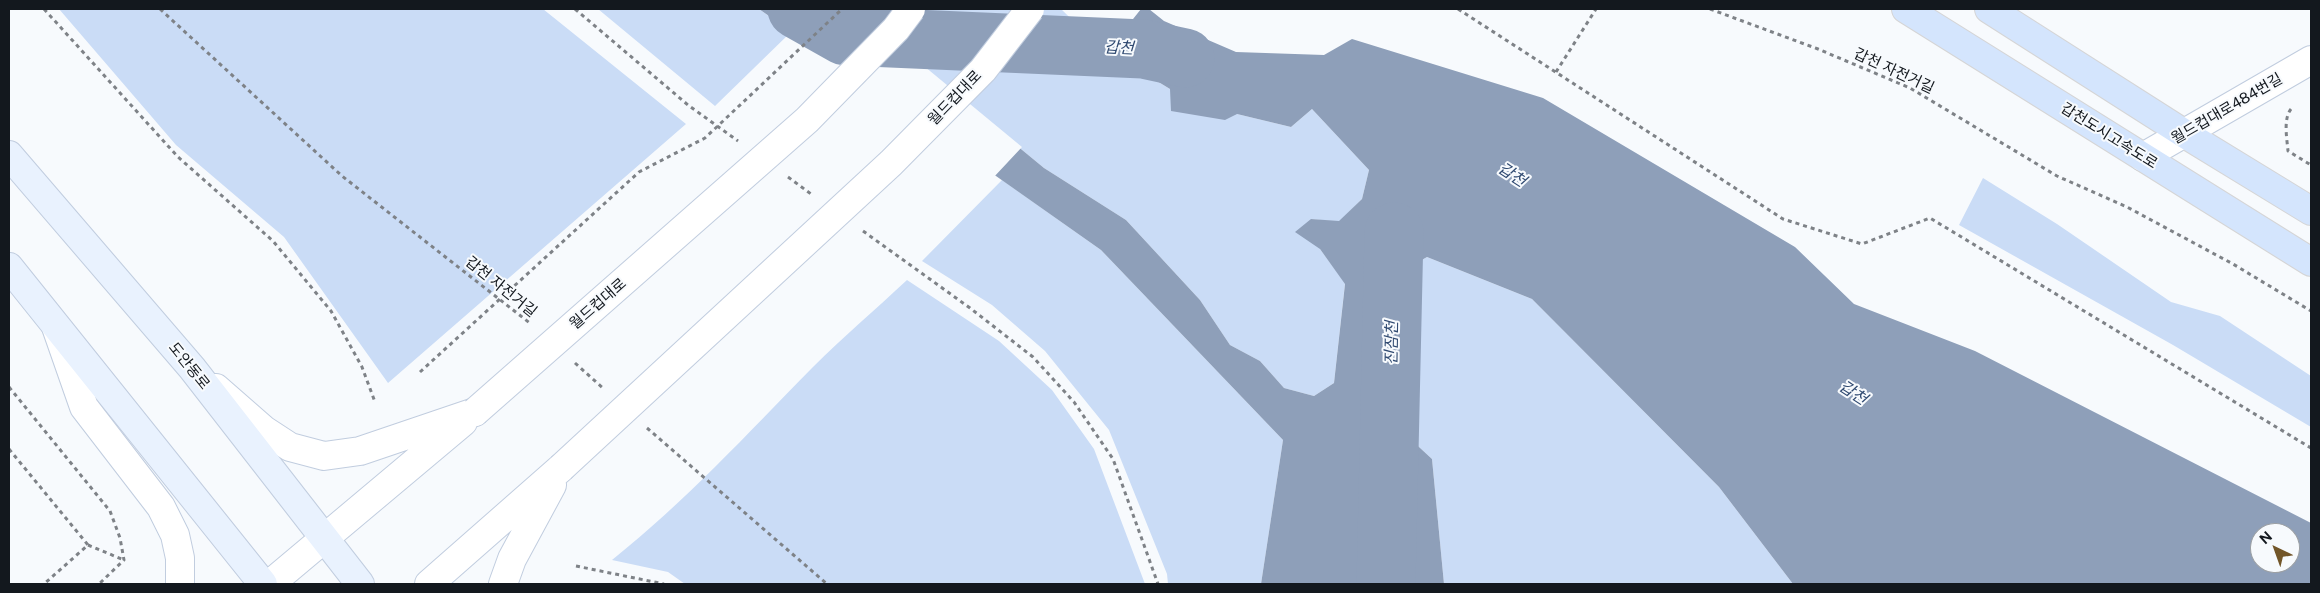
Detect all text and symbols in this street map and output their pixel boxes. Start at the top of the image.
water label: 갑천 [1104,38,1134,58]
street label: 갑천 자전거길 [1851,45,1937,97]
street label: 월드컵대로 [925,67,985,129]
street label: 월드컵대로484번길 [2168,70,2286,148]
street label: 갑천도시고속도로 [2057,99,2161,173]
water label: 갑천 [1494,159,1530,191]
street label: 갑천 자전거길 [462,253,540,321]
street label: 월드컵대로 [566,275,630,333]
water label: 진잠천 [1382,321,1402,365]
street label: 도안동로 [165,339,213,393]
water label: 갑천 [1835,377,1871,409]
north arrow [2250,523,2300,573]
text: N [2256,528,2275,547]

